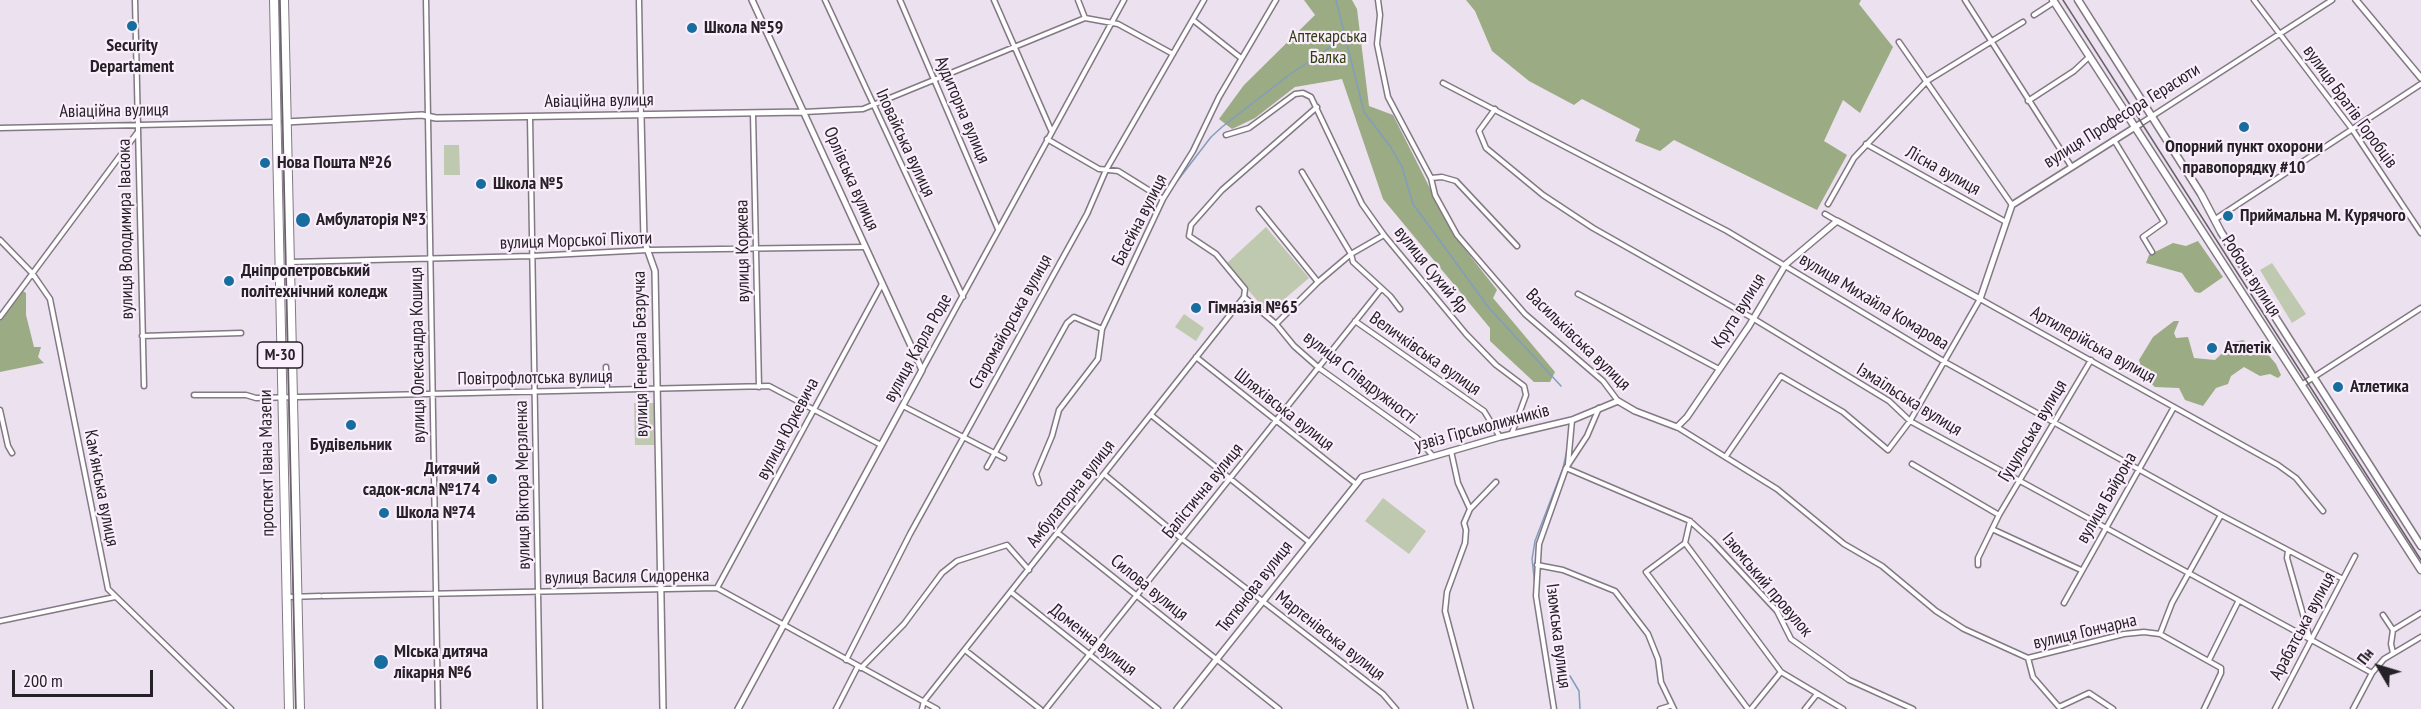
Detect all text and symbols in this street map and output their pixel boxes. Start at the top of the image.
place label: Школа №59 [704,17,783,39]
marker: Security Departament [125,19,139,33]
marker: Школа №59 [685,21,699,35]
park label: Аптекарська Балка [1289,26,1367,68]
place label: Security Departament [90,35,174,78]
street label: вулиця Братів Горобців [2298,41,2402,173]
street label: Аудиторна вулиця [930,53,994,167]
street label: вулиця Професора Герасюти [2040,59,2204,173]
street label: Іловайська вулиця [871,86,939,200]
street label: Авіаційна вулиця [544,89,654,113]
street label: Авіаційна вулиця [59,99,169,123]
marker: Опорний пункт охорони правопорядку #10 [2237,120,2251,134]
street label: Орлівська вулиця [818,124,884,234]
place label: Опорний пункт охорони правопорядку #10 [2165,136,2323,178]
street label: вулиця Володимира Івасюка [114,138,138,320]
street label: Лісна вулиця [1902,142,1984,200]
place label: Нова Пошта №26 [277,152,392,174]
marker: Нова Пошта №26 [258,156,272,170]
street label: Басейна вулиця [1108,171,1172,269]
place label: Школа №5 [493,173,564,195]
marker: Школа №5 [474,177,488,191]
street label: вулиця Коржева [731,199,755,303]
place label: Приймальна М. Курячого [2240,205,2406,227]
place label: Амбулаторія №3 [316,209,426,231]
marker: Приймальна М. Курячого [2221,209,2235,223]
marker: Амбулаторія №3 [294,211,312,229]
street label: вулиця Сухий Яр [1389,222,1473,318]
street label: вулиця Морської Піхоти [500,228,652,254]
street label: Робоча вулиця [2217,231,2285,321]
street label: вулиця Михайла Комарова [1795,249,1953,355]
street label: Старомайорська вулиця [965,251,1057,393]
place label: Дніпропетровський політехнічний коледж [241,260,387,302]
street label: вулиця Олександра Кошиця [406,267,430,443]
street label: Крута вулиця [1708,270,1770,352]
street label: вулиця Генерала Безручка [629,271,653,437]
marker: Дніпропетровський політехнічний коледж [222,274,236,288]
street label: Васильківська вулиця [1521,285,1635,395]
street label: вулиця Карла Роде [879,290,957,406]
place label: Гімназія №65 [1208,297,1298,319]
marker: Гімназія №65 [1189,301,1203,315]
street label: Артилерійська вулиця [2027,302,2159,388]
street label: Величківська вулиця [1365,308,1485,400]
street label: вулиця Співдружності [1299,327,1421,429]
place label: Атлетік [2224,337,2271,359]
marker: Атлетік [2205,341,2219,355]
road number: М-30 [258,342,302,368]
street label: Ізмаїльська вулиця [1852,359,1966,441]
street label: Шляхівська вулиця [1230,364,1338,456]
street label: Повітрофлотська вулиця [457,366,613,390]
street label: вулиця Юркевича [752,374,824,484]
street label: Гуцульська вулиця [1994,376,2072,486]
place label: Атлетика [2350,376,2409,398]
marker: Атлетика [2331,380,2345,394]
street label: проспект Івана Мазепи [255,389,279,537]
street label: вулиця Віктора Мерзленка [511,400,535,570]
street label: узвіз Гірськолижників [1412,400,1552,456]
marker: Будівельник [344,418,358,432]
street label: Камʼянська вулиця [79,428,123,548]
place label: Будівельник [310,434,392,456]
street label: Амбулаторна вулиця [1022,436,1120,552]
street label: Балістична вулиця [1158,439,1248,543]
street label: вулиця Байрона [2072,449,2142,547]
place label: Дитячий садок-ясла №174 [363,458,480,500]
marker: Дитячий садок-ясла №174 [485,472,499,486]
place label: Школа №74 [396,502,475,524]
marker: Школа №74 [377,506,391,520]
street label: Ізюмський провулок [1717,529,1817,641]
street label: Тютюнова вулиця [1212,537,1298,637]
street label: Силова вулиця [1106,550,1192,626]
street label: вулиця Василя Сидоренка [544,565,710,589]
street label: Арабатська вулиця [2265,568,2341,684]
street label: Ізюмська вулиця [1541,582,1575,690]
street label: Мартенівська вулиця [1271,586,1389,686]
street label: Доменна вулиця [1045,599,1141,681]
street label: вулиця Гончарна [2031,610,2139,654]
north arrow [2349,637,2409,697]
place label: МІська дитяча лікарня №6 [394,641,488,684]
text: Пн [2352,644,2377,668]
marker: МІська дитяча лікарня №6 [372,653,390,671]
scale bar [15,658,156,696]
text: 200 m [23,669,63,692]

